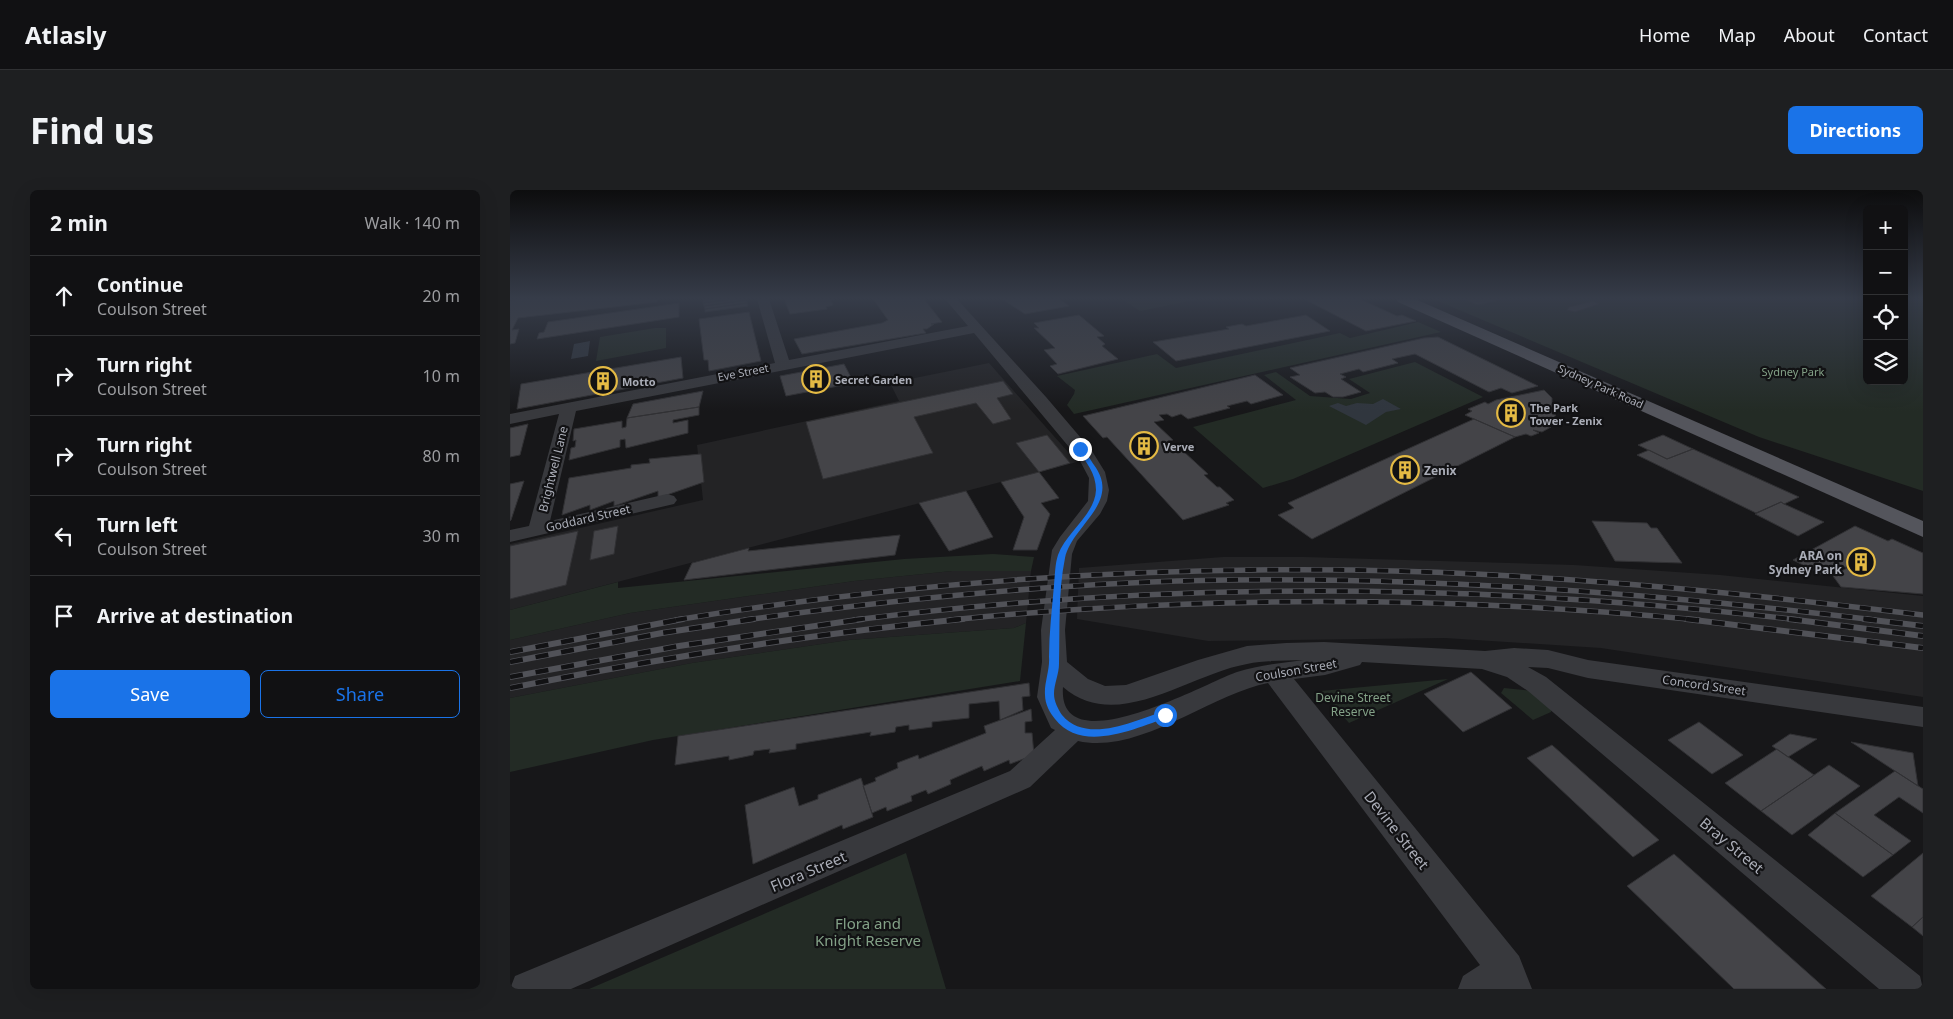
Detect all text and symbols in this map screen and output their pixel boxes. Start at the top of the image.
text: Atlasly [25,18,106,51]
text: Home [1639,23,1690,47]
text: Map [1718,23,1756,47]
text: About [1784,23,1835,47]
text: Contact [1863,23,1928,47]
button: Directions [1788,106,1923,154]
text: Find us [30,107,154,154]
map controls [1863,205,1908,385]
button: + [1863,205,1908,250]
text: 2 min [50,209,108,237]
text: Walk · 140 m [365,212,460,234]
button: − [1863,250,1908,295]
text: Continue [97,272,183,298]
icon: ahead [50,282,78,310]
text: 20 m [423,285,460,307]
button: locate [1863,295,1908,340]
text: Coulson Street [97,298,207,320]
button: layers [1863,340,1908,385]
text: Turn right [97,352,192,378]
street label: Eve Street [716,360,770,384]
street label: Sydney Park Road [1556,360,1646,412]
icon: right [50,362,78,390]
building icon: Secret Garden [801,364,831,394]
park label: Sydney Park [1762,364,1825,379]
text: 10 m [423,365,460,387]
building icon: Motto [588,366,618,396]
place label: Secret Garden [835,372,912,387]
place label: Motto [622,374,656,389]
text: Coulson Street [97,378,207,400]
building icon: The Park Tower - Zenix [1496,398,1526,428]
place label: The Park Tower - Zenix [1530,400,1603,428]
street label: Brightwell Lane [534,424,572,514]
building icon: Verve [1129,431,1159,461]
text: Turn right [97,432,192,458]
route end [1069,438,1092,461]
place label: Verve [1163,439,1195,454]
icon: right [50,442,78,470]
text: 80 m [423,445,460,467]
building icon: Zenix [1390,455,1420,485]
text: Coulson Street [97,458,207,480]
place label: Zenix [1424,462,1457,479]
street label: Goddard Street [544,500,633,536]
text: Turn left [97,512,178,538]
icon: left [50,522,78,550]
text: 30 m [423,525,460,547]
text: Coulson Street [97,538,207,560]
place label: ARA on Sydney Park [1769,547,1843,578]
building icon: ARA on Sydney Park [1846,547,1876,577]
icon: arrive [50,602,78,630]
text: Arrive at destination [97,603,293,629]
street label: Coulson Street [1254,654,1339,686]
button: Save [50,670,250,718]
button: Share [260,670,460,718]
street label: Concord Street [1661,671,1747,699]
park label: Devine Street Reserve [1315,689,1391,720]
route start [1154,704,1177,727]
street label: Devine Street [1360,787,1434,874]
street label: Bray Street [1696,812,1769,878]
street label: Flora Street [767,846,850,896]
park label: Flora and Knight Reserve [815,913,921,950]

